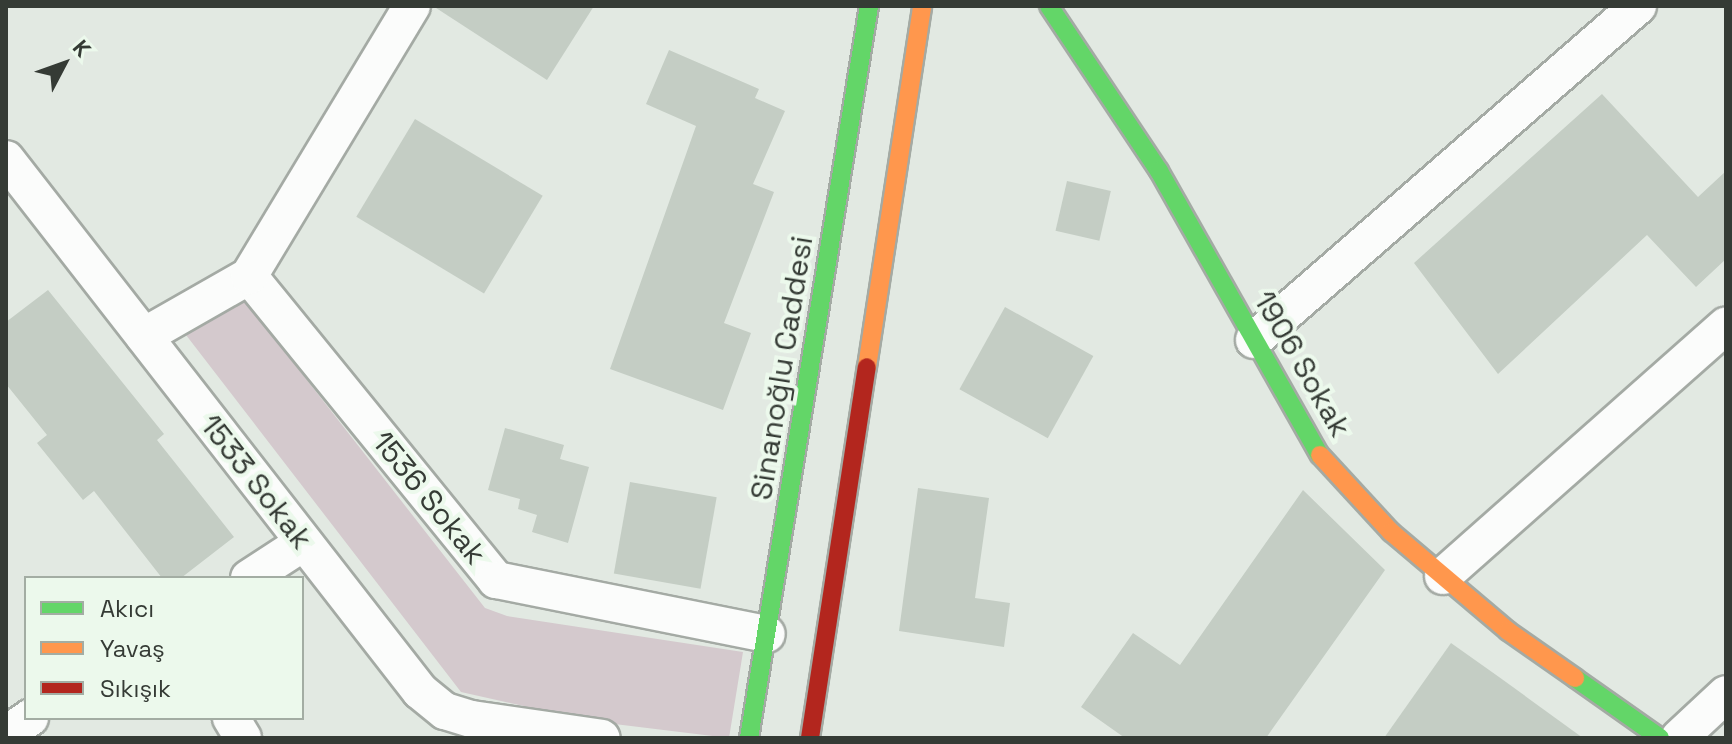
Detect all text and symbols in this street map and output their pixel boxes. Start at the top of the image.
north arrow [24,24,104,104]
text: K [67,34,97,63]
street label: Si̇nanoğlu Caddesi [743,233,821,503]
street label: 1906 Sokak [1246,285,1358,443]
street label: 1533 Sokak [192,408,320,556]
street label: 1536 Sokak [364,424,494,572]
legend [24,576,304,720]
text: Akıcı [100,593,154,624]
text: Yavaş [100,633,165,664]
text: Sıkışık [100,673,171,704]

